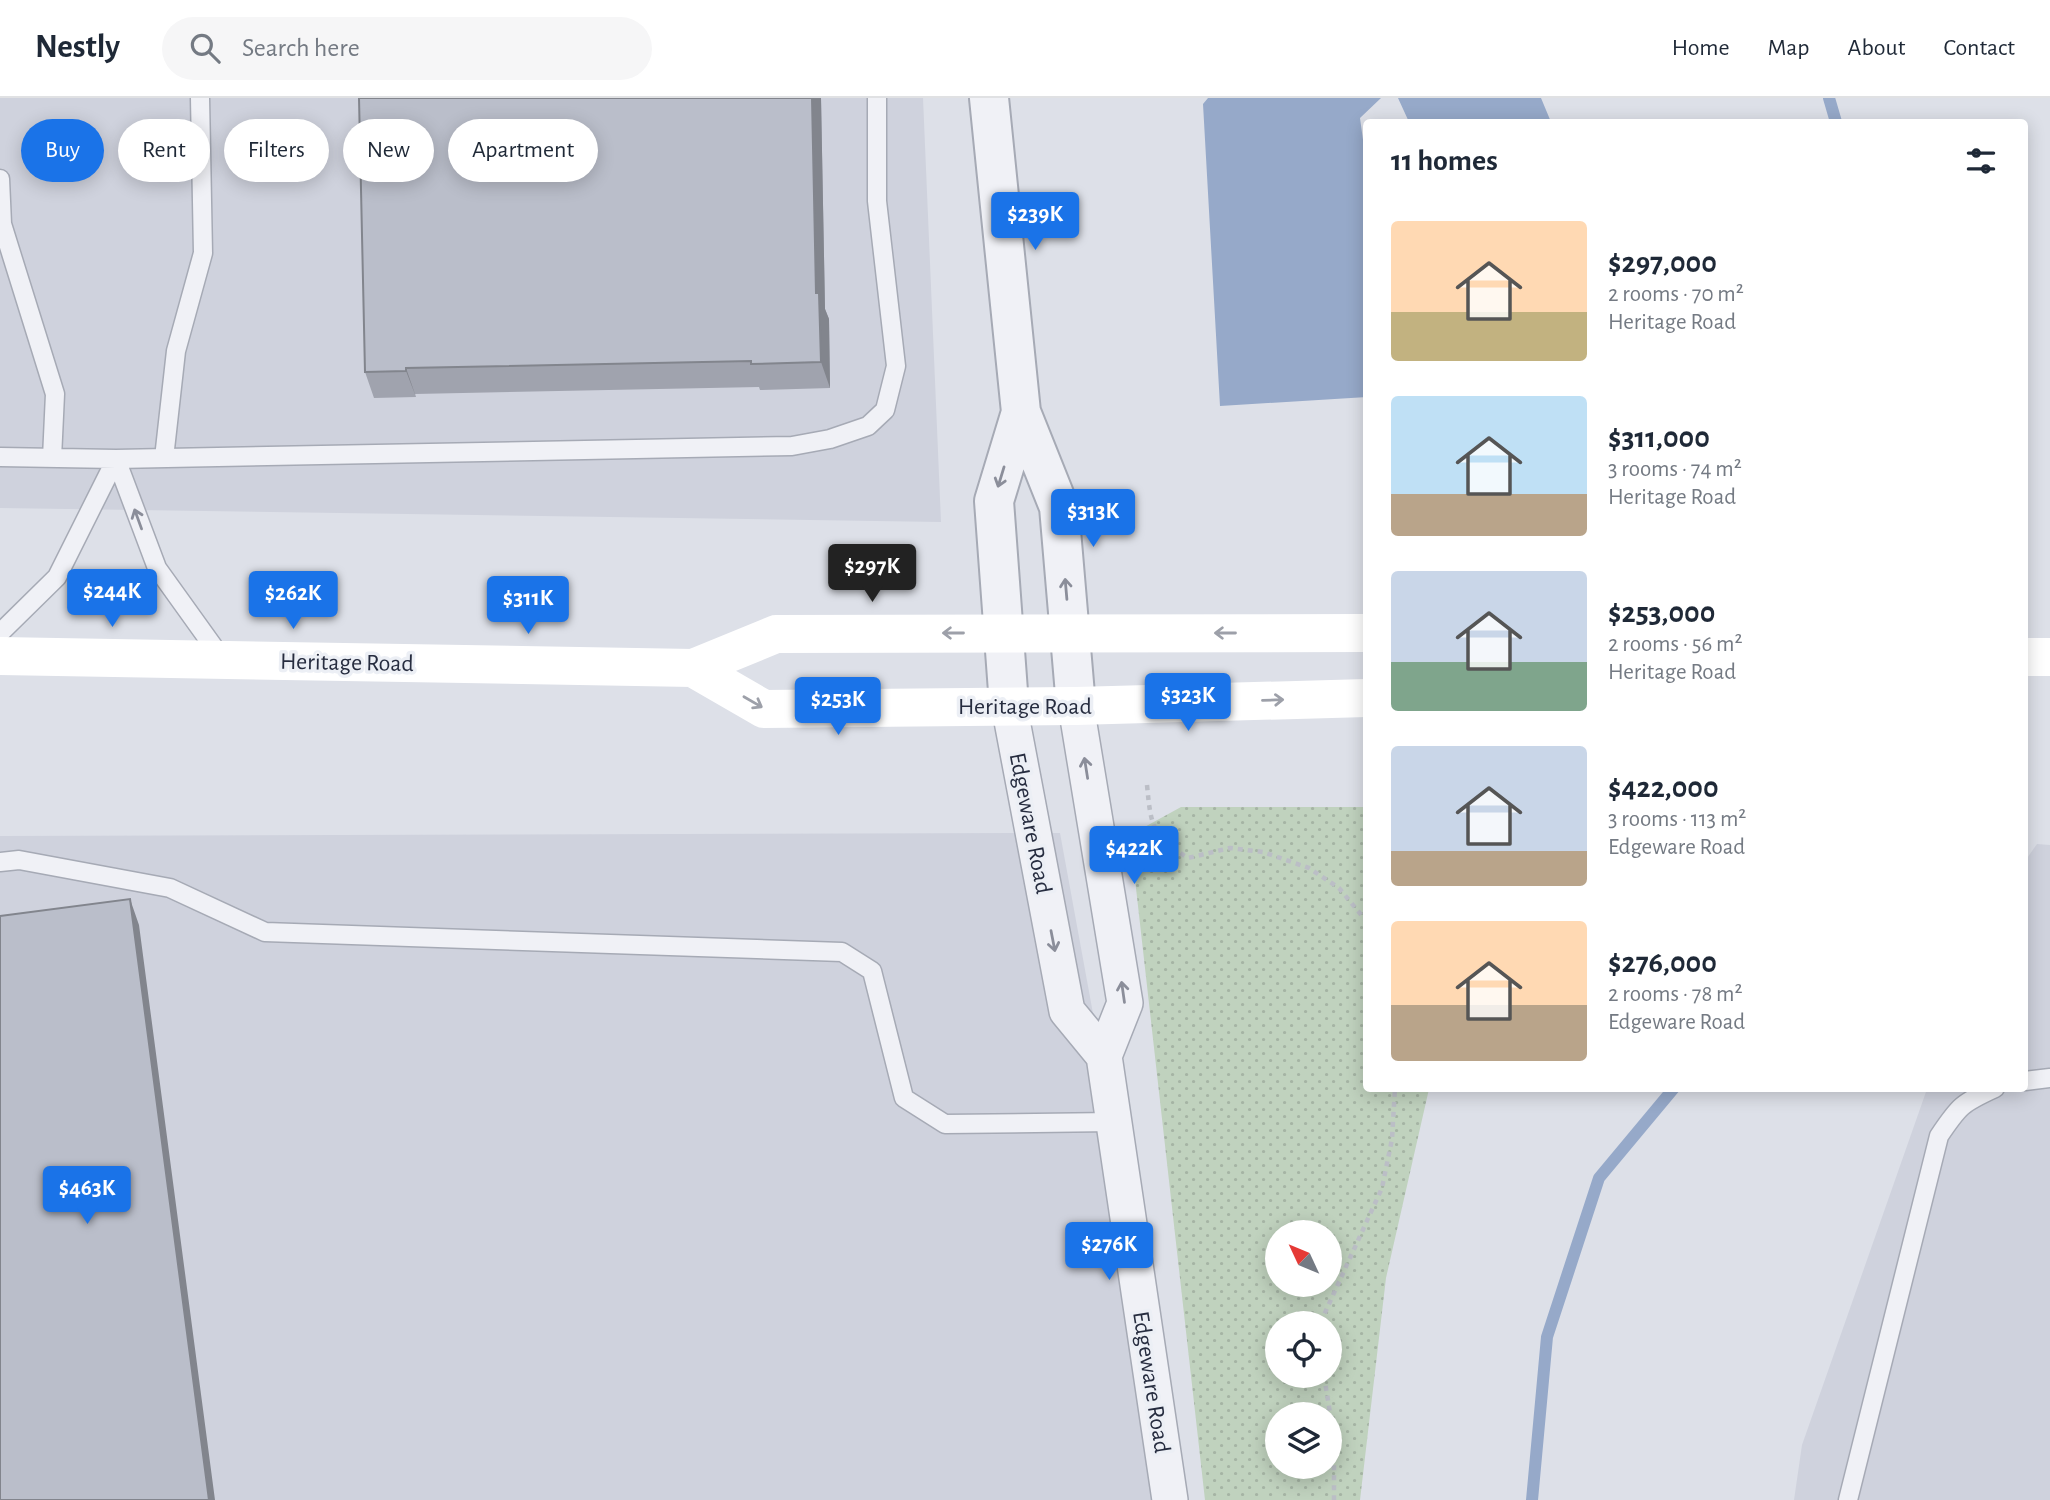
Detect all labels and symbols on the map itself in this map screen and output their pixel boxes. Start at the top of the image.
pin: $239K [986,192,1084,252]
one-way arrow [994,466,1006,488]
pin: $313K [1044,490,1142,549]
one-way arrow [131,508,144,530]
pin: $297K [823,545,921,604]
pin: $244K [63,570,161,629]
pin: $262K [244,572,342,631]
pin: $311K [479,576,577,636]
one-way arrow [1059,578,1072,601]
one-way arrow [942,626,965,640]
one-way arrow [1214,626,1237,640]
street label: Heritage Road [280,650,414,676]
pin: $323K [1139,674,1237,733]
pin: $253K [789,678,887,737]
one-way arrow [1262,694,1285,707]
one-way arrow [742,695,762,709]
street label: Heritage Road [958,695,1092,719]
street label: Edgeware Road [1005,751,1055,896]
one-way arrow [1079,757,1092,780]
pin: $422K [1085,826,1183,886]
one-way arrow [1047,929,1061,952]
one-way arrow [1116,981,1129,1004]
pin: $463K [38,1166,136,1226]
north arrow [1265,1220,1342,1297]
pin: $276K [1060,1222,1158,1282]
street label: Edgeware Road [1128,1310,1174,1455]

